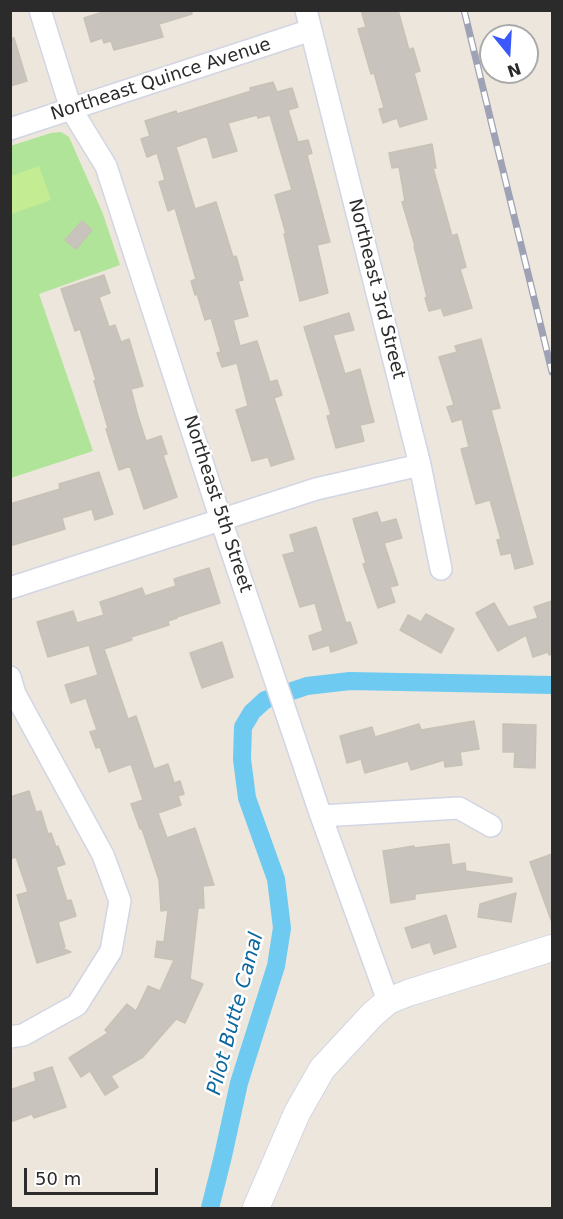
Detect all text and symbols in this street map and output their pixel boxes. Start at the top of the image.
north arrow [479,24,539,84]
street label: Northeast Quince Avenue [48,34,274,126]
text: N [505,59,523,81]
street label: Northeast 3rd Street [343,197,409,381]
street label: Northeast 5th Street [178,413,256,595]
water label: Pilot Butte Canal [203,930,269,1098]
scale bar [27,1156,160,1194]
text: 50 m [35,1168,81,1189]

